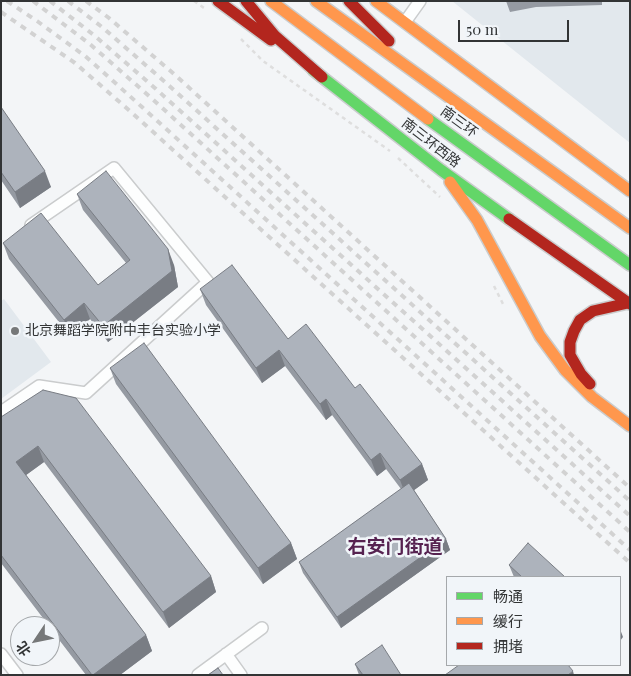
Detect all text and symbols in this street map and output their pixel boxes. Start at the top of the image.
scale bar [461,10,572,42]
text: 50 m [466,19,498,39]
street label: 南三环 [437,103,481,141]
street label: 南三环西路 [398,115,464,171]
place label: 北京舞蹈学院附中丰台实验小学 [25,323,221,339]
marker: 北京舞蹈学院附中丰台实验小学 [9,325,21,337]
district label: 右安门街道 [348,536,442,558]
legend [446,576,621,666]
text: 畅通 [493,586,523,606]
text: 缓行 [493,611,523,631]
north arrow [10,616,60,666]
text: 拥堵 [493,636,523,656]
text: 北 [11,638,35,660]

